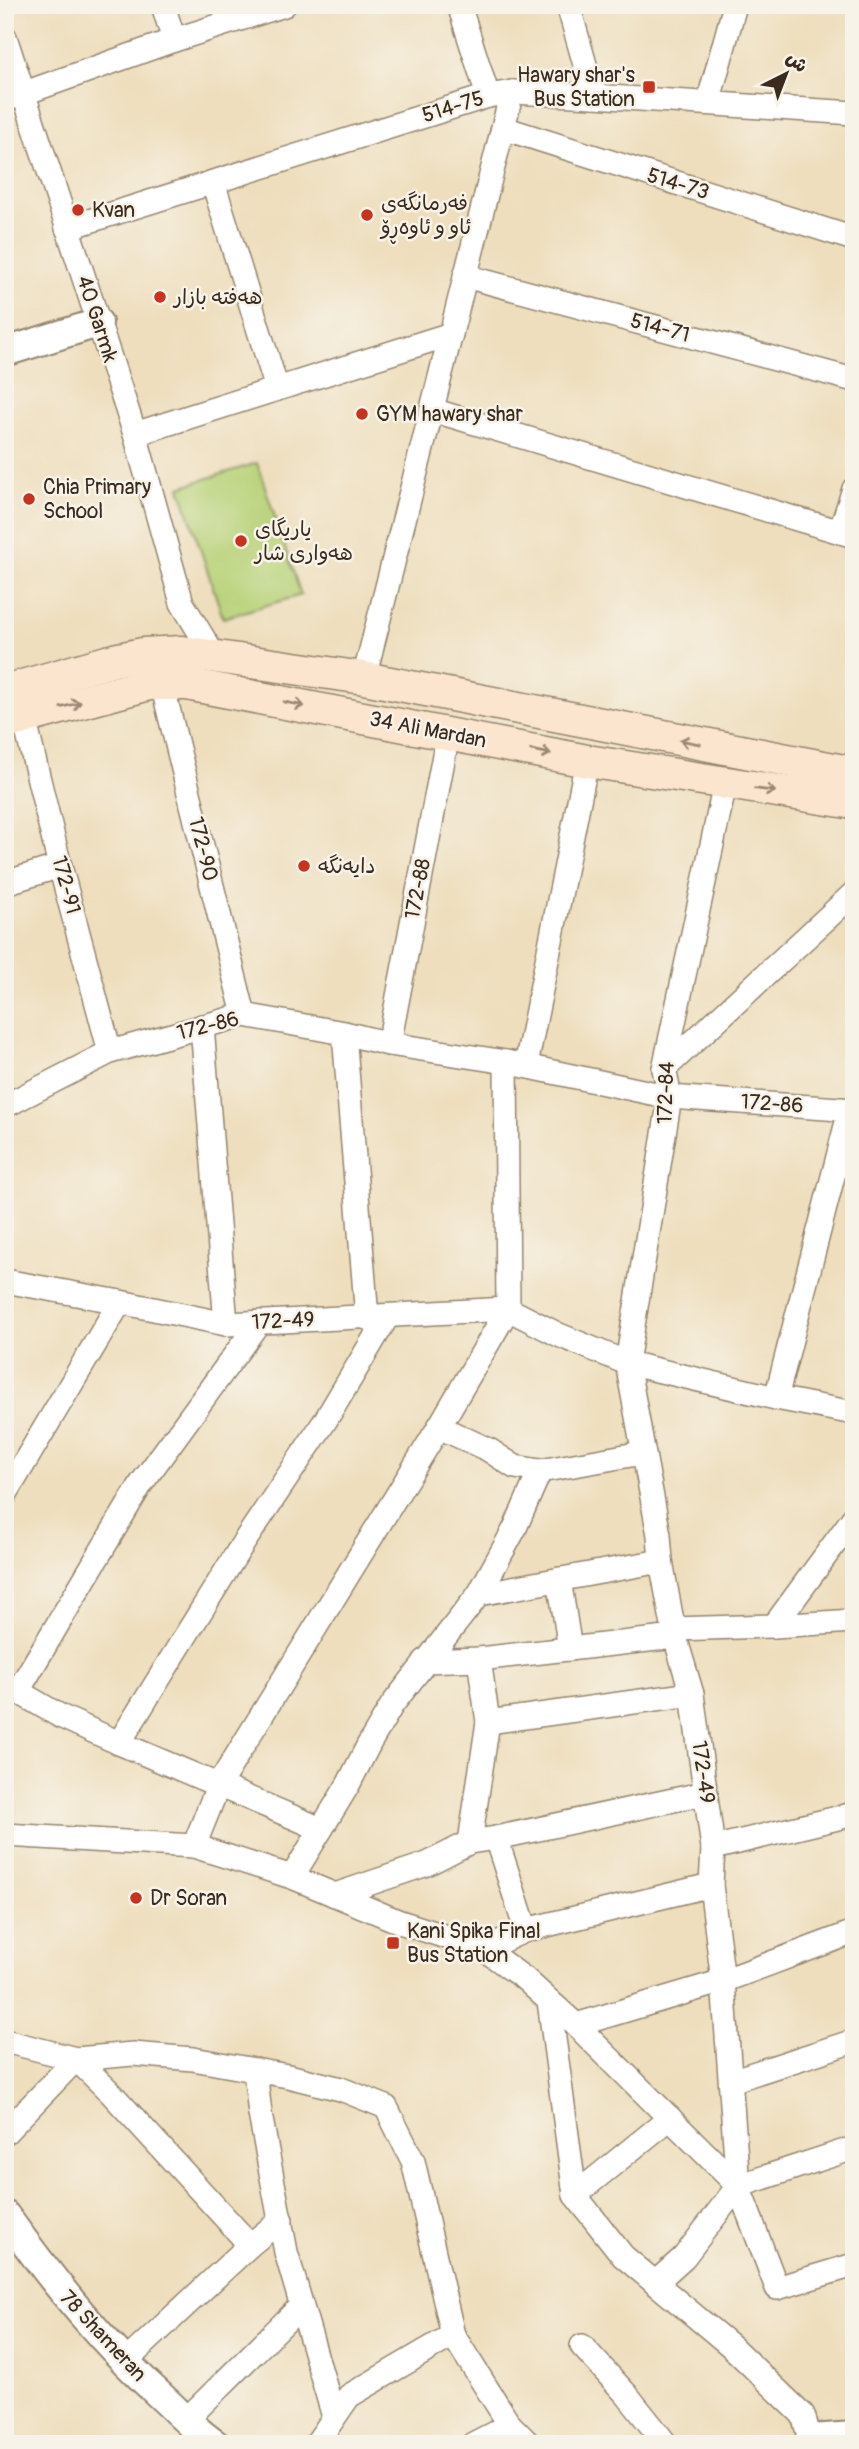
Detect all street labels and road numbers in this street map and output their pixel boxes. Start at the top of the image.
street label: 514-75 [419,85,487,129]
street label: 514-73 [644,162,712,206]
street label: 40 Garmk [70,272,124,366]
street label: 514-71 [628,307,692,349]
street label: 34 Ali Mardan [367,705,489,755]
street label: 172-90 [182,814,224,884]
street label: 172-91 [45,853,87,917]
street label: 172-88 [399,856,437,922]
street label: 172-86 [174,1005,242,1047]
street label: 172-84 [651,1061,681,1125]
street label: 172-86 [740,1088,804,1120]
street label: 172-49 [251,1306,315,1336]
street label: 172-49 [685,1739,721,1805]
street label: 78 Shameran [54,2285,152,2387]

